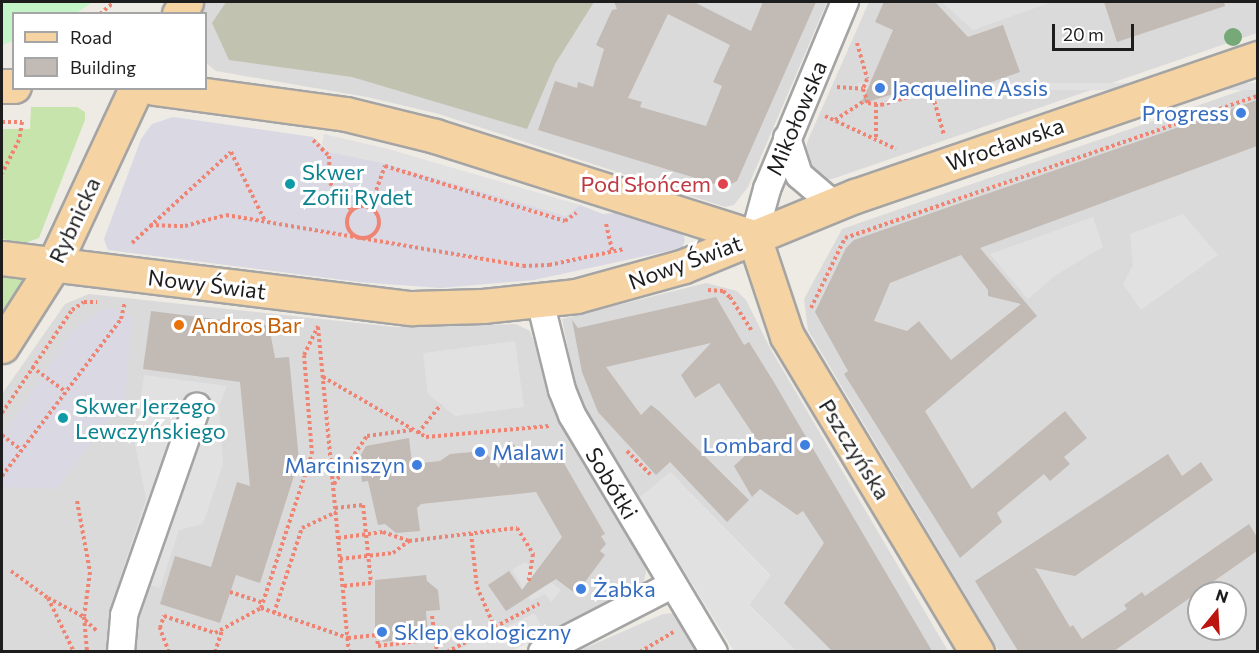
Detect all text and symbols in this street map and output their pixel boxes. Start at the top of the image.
legend [12,12,207,90]
scale bar [1055,12,1138,50]
text: 20 m [1063,23,1104,45]
text: Road [70,26,112,48]
text: Building [70,56,136,78]
street label: Mikołowska [760,57,832,179]
place label: Jacqueline Assis [892,75,1048,101]
marker: Jacqueline Assis [873,81,887,95]
place label: Progress [1142,100,1229,126]
marker: Progress [1234,106,1248,120]
street label: Wrocławska [943,112,1067,176]
place label: Skwer Zofii Rydet [302,158,413,210]
place label: Pod Słońcem [581,171,711,197]
street label: Rybnicka [43,173,105,267]
marker: Skwer Zofii Rydet [283,177,297,191]
marker: Pod Słońcem [716,177,730,191]
street label: Nowy Świat [625,229,745,295]
street label: Nowy Świat [146,264,268,304]
place label: Andros Bar [191,312,302,338]
marker: Andros Bar [172,318,186,332]
place label: Skwer Jerzego Lewczyńskiego [75,392,226,444]
street label: Pszczyńska [814,394,896,504]
marker: Skwer Jerzego Lewczyńskiego [56,411,70,425]
place label: Lombard [702,432,793,458]
marker: Lombard [798,438,812,452]
place label: Malawi [492,439,564,465]
street label: Sobótki [580,442,644,524]
marker: Malawi [473,445,487,459]
place label: Marciniszyn [285,452,405,478]
marker: Marciniszyn [410,458,424,472]
place label: Żabka [593,576,656,602]
north arrow [1187,581,1247,641]
marker: Żabka [574,582,588,596]
text: N [1213,584,1231,606]
place label: Sklep ekologiczny [394,619,571,645]
marker: Sklep ekologiczny [375,625,389,639]

